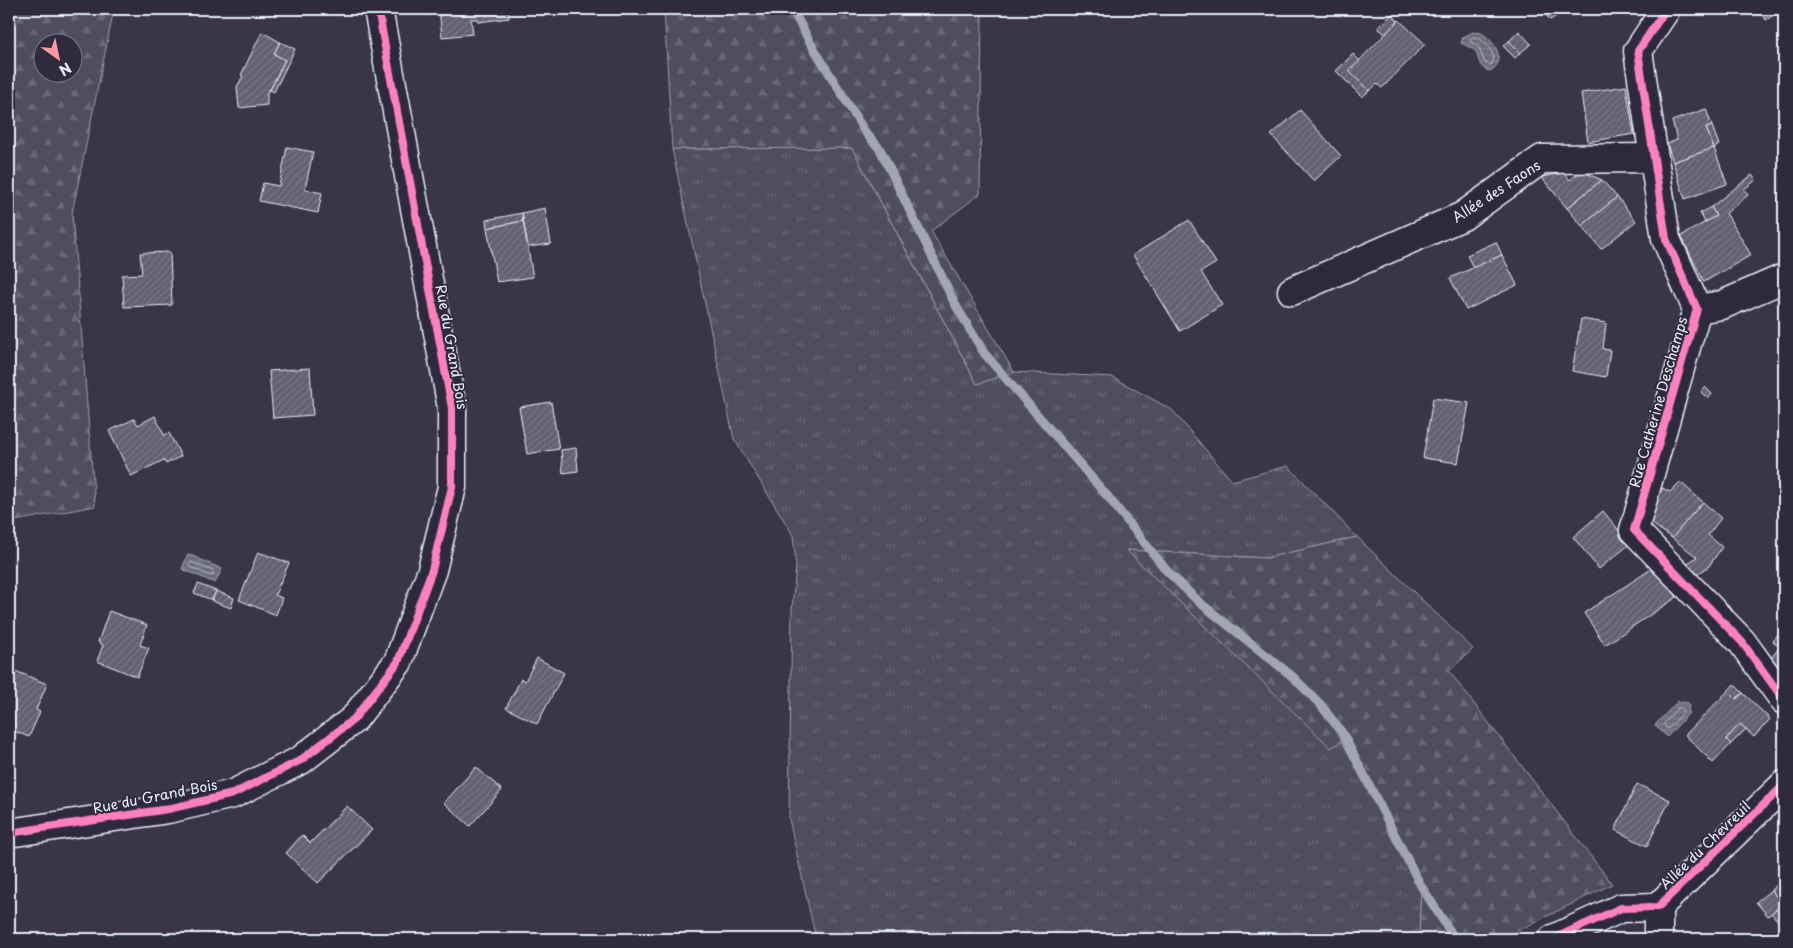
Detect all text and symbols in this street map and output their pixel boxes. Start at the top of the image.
north arrow [32,32,82,82]
text: N [55,57,76,81]
street label: Allée des Faons [1448,155,1544,227]
street label: Rue du Grand Bois [431,283,473,411]
street label: Rue Catherine Deschamps [1624,314,1692,490]
street label: Rue du Grand Bois [91,774,219,818]
street label: Allée du Chevreuil [1655,796,1755,894]

